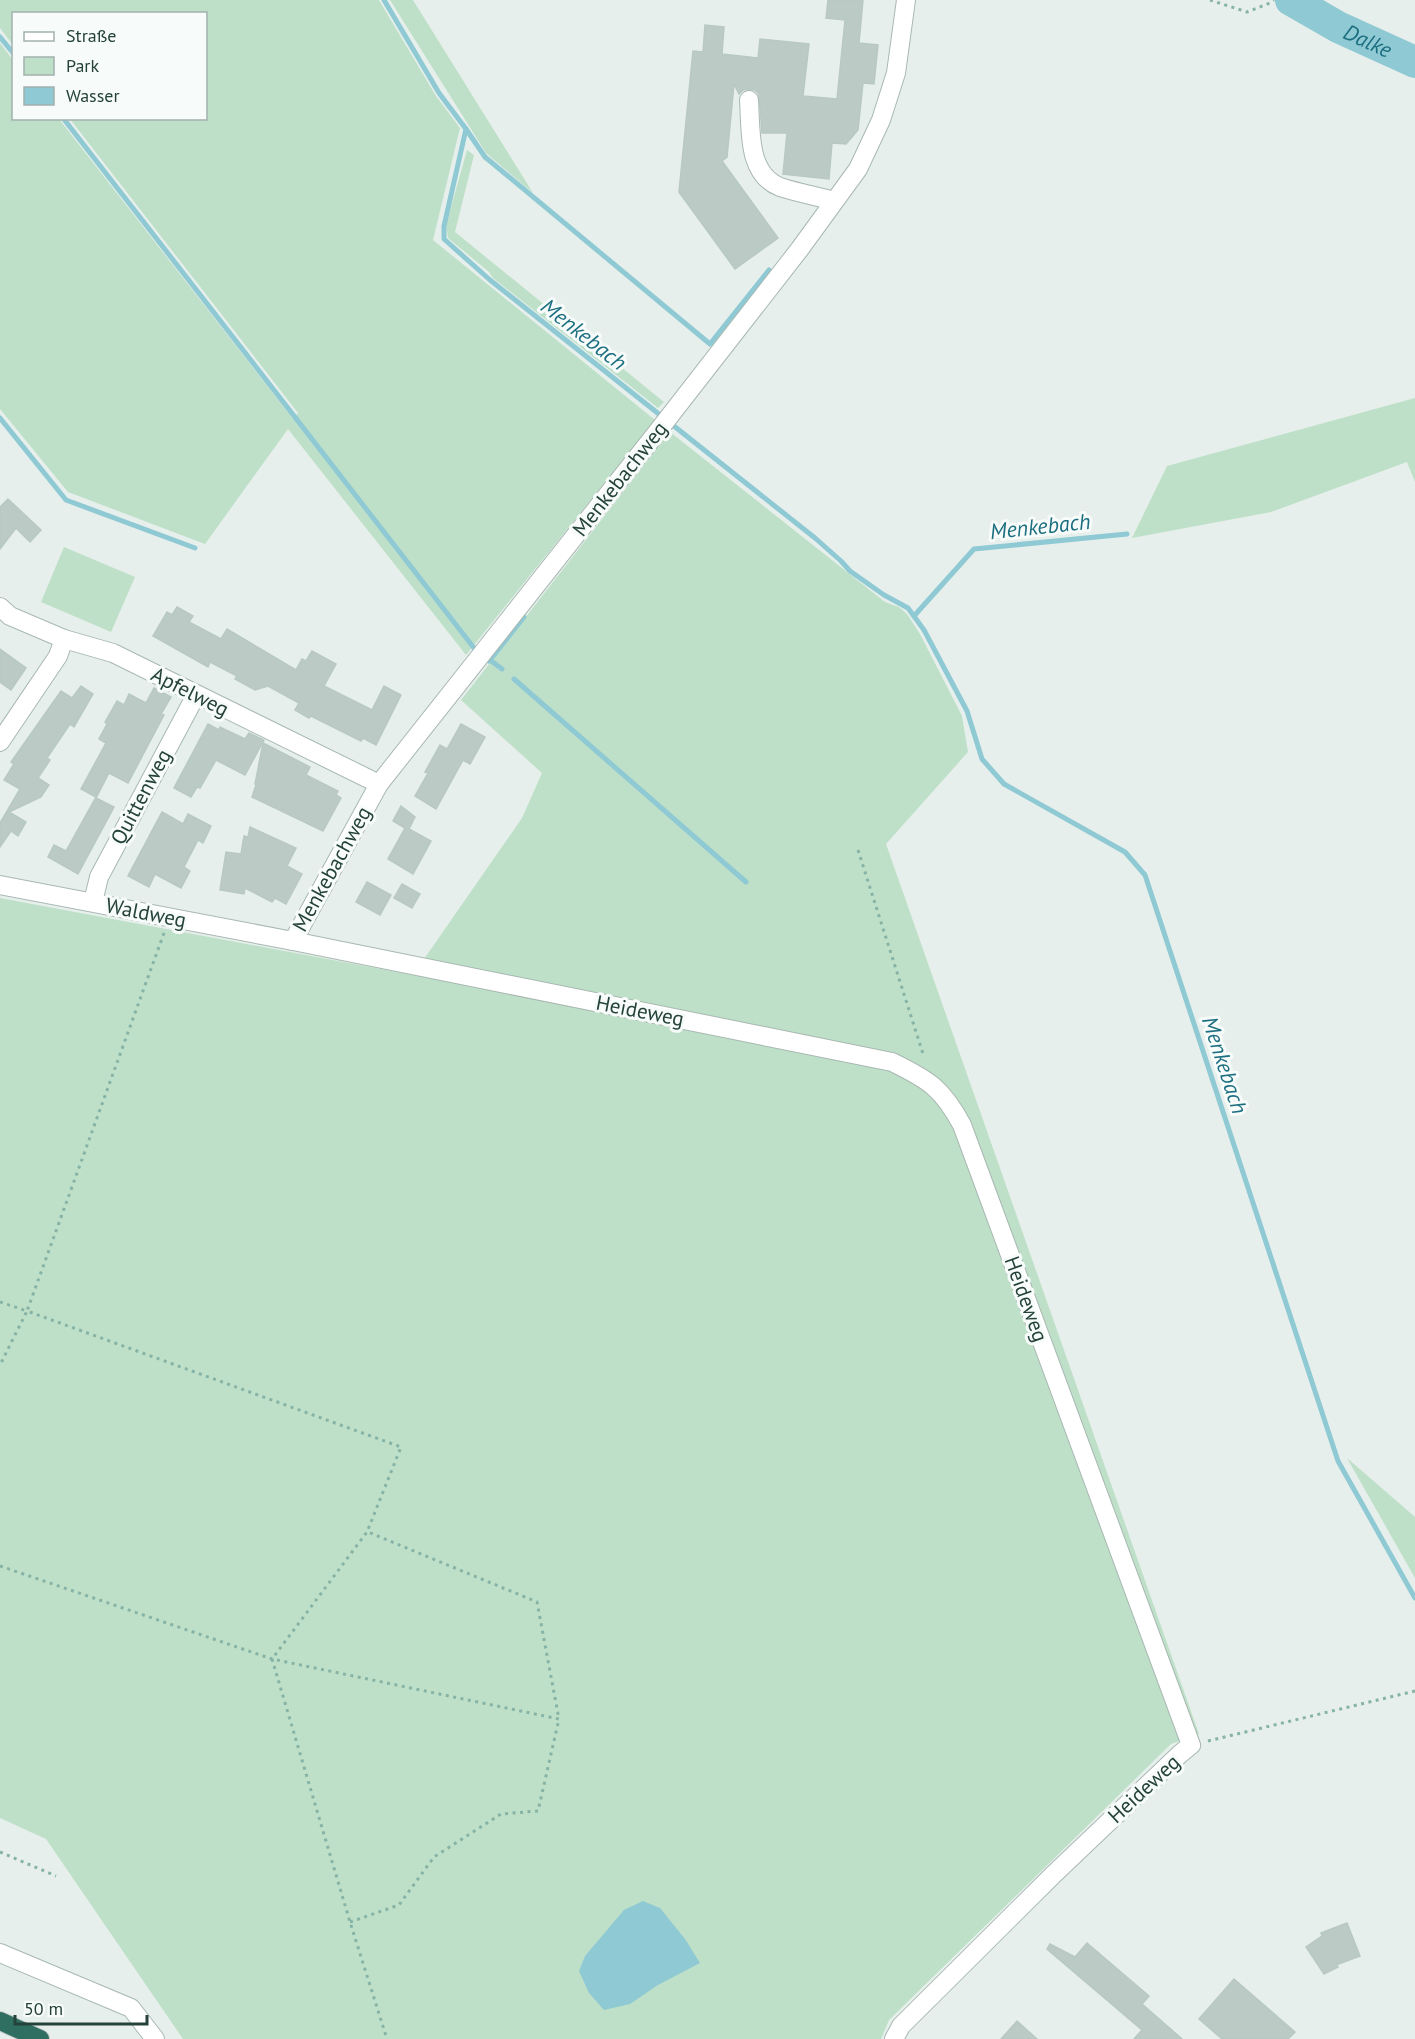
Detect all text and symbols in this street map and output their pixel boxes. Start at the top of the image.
legend [12,12,207,120]
water label: Dalke [1339,18,1397,64]
text: Straße [66,24,117,47]
text: Park [66,54,99,77]
text: Wasser [66,84,120,107]
water label: Menkebach [536,292,632,376]
street label: Menkebachweg [566,416,673,542]
water label: Menkebach [988,507,1092,545]
street label: Apfelweg [147,661,234,723]
street label: Quittenweg [104,744,177,849]
street label: Menkebachweg [286,801,377,936]
street label: Waldweg [104,892,189,934]
street label: Heideweg [594,989,686,1032]
water label: Menkebach [1196,1013,1254,1117]
street label: Heideweg [999,1252,1054,1345]
street label: Heideweg [1102,1748,1185,1829]
scale bar [15,1988,147,2026]
text: 50 m [24,1997,63,2020]

